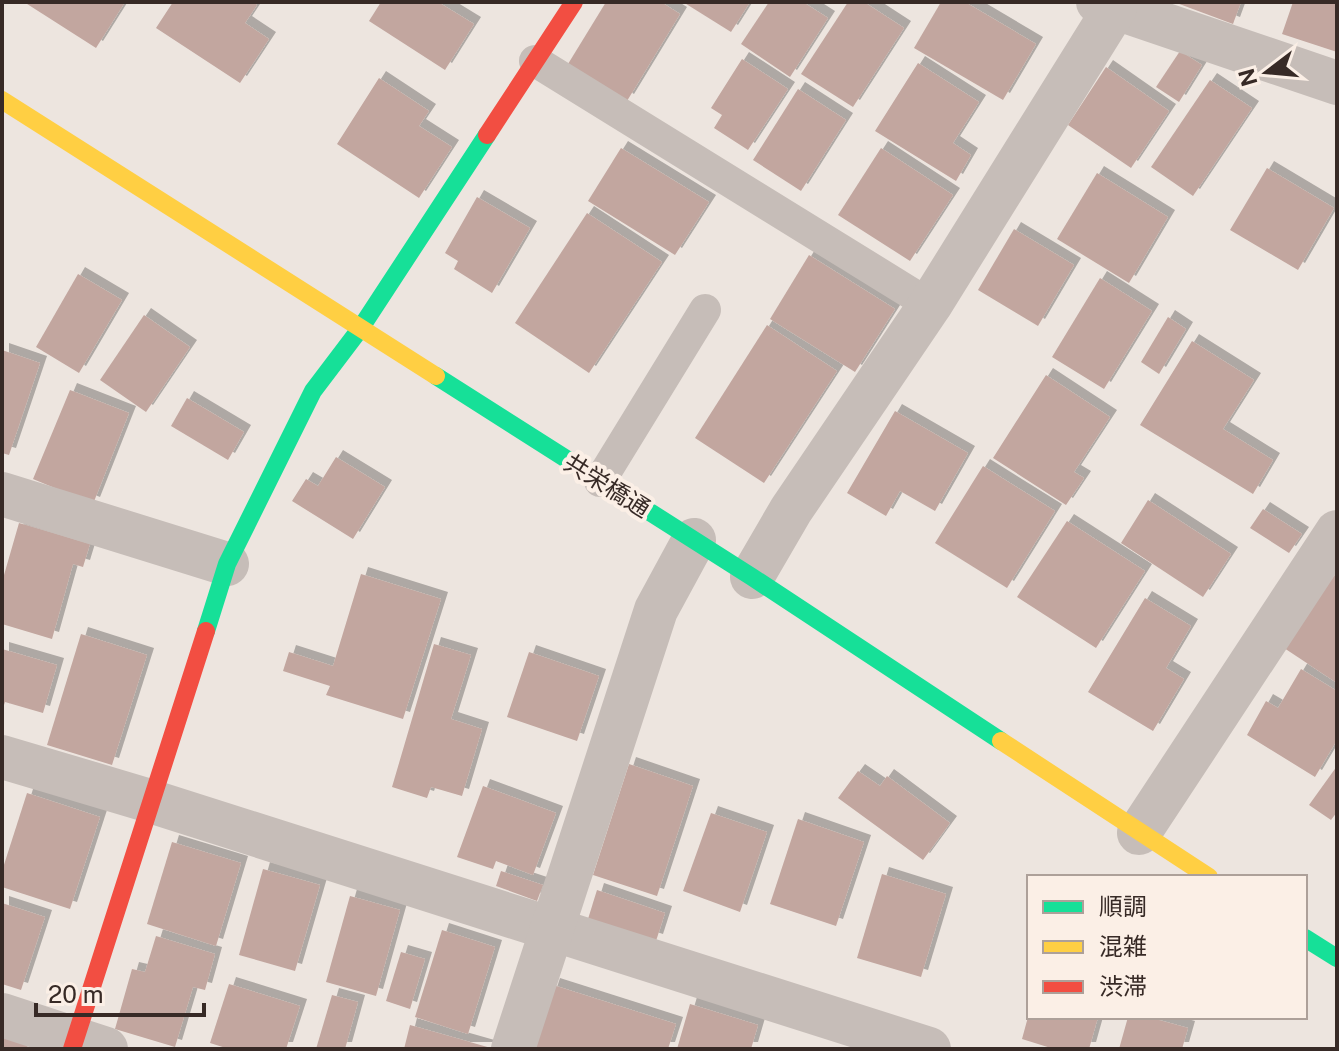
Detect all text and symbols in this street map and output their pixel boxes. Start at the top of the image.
north arrow [1227,32,1307,112]
text: N [1233,66,1263,89]
street label: 共栄橋通 [559,448,656,522]
legend [1027,875,1307,1019]
text: 順調 [1099,892,1147,920]
text: 混雑 [1099,932,1147,960]
scale bar [36,967,204,1017]
text: 渋滞 [1099,972,1147,1000]
text: 20 m [48,980,104,1008]

